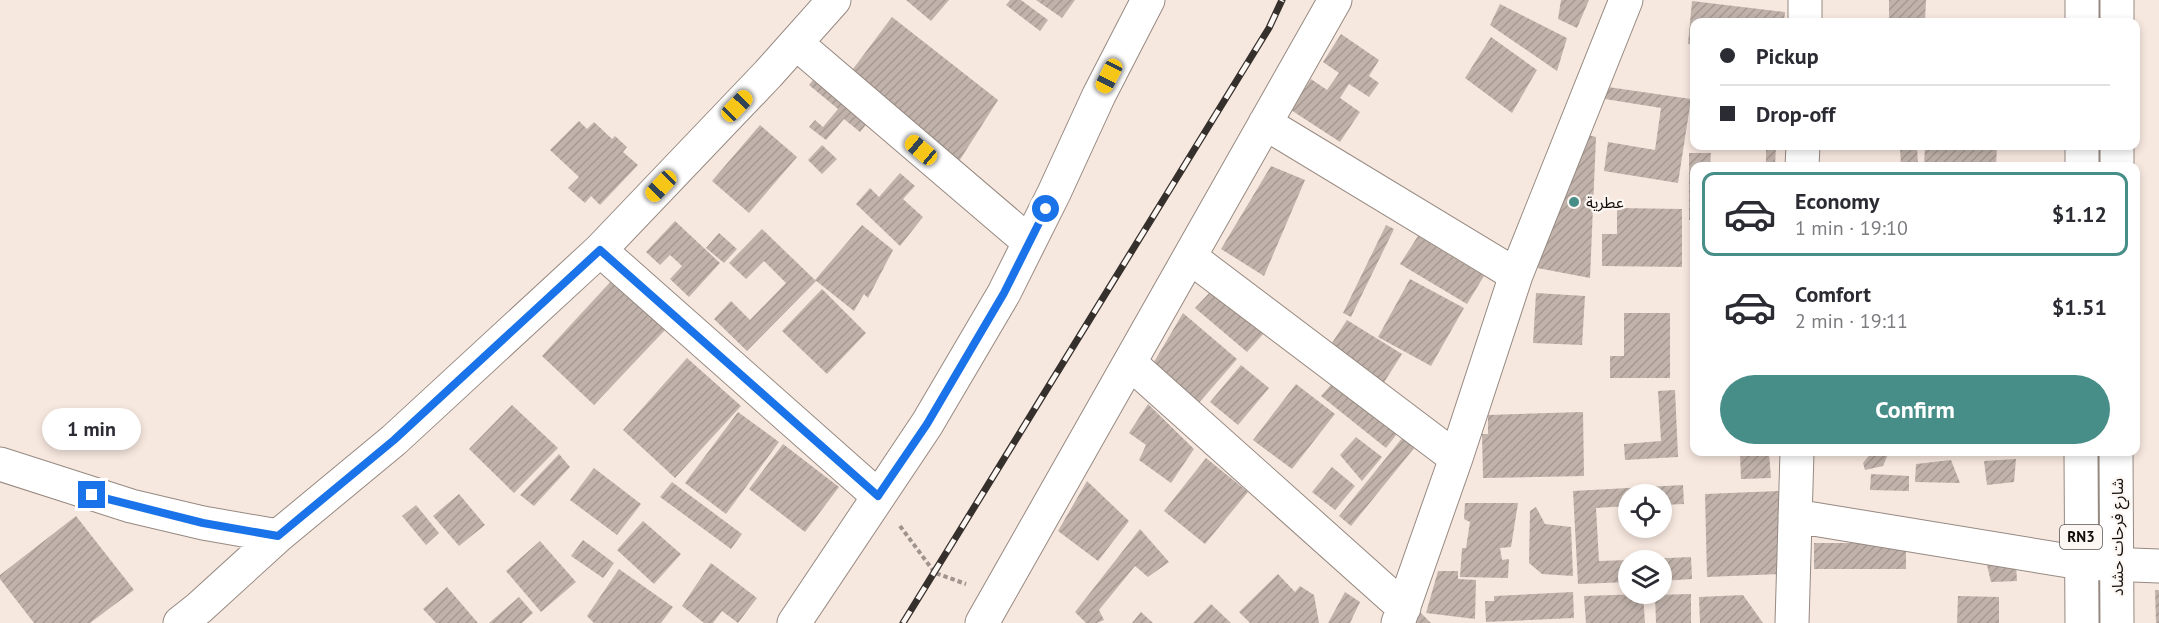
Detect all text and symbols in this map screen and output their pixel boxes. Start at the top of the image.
text: Pickup [1756,42,1819,70]
car [1093,56,1125,96]
car [718,87,756,125]
text: Drop-off [1756,100,1835,128]
car [901,132,941,168]
car [642,167,680,205]
icon: car [1723,187,1777,241]
text: Economy [1795,187,1879,215]
place label: عطرية [1586,192,1624,212]
route start [1032,195,1059,222]
marker: عطرية [1567,195,1581,209]
text: $1.12 [2052,200,2107,228]
text: 1 min · 19:10 [1795,215,1908,241]
icon: car [1723,280,1777,334]
text: Comfort [1795,280,1871,308]
text: $1.51 [2052,293,2107,321]
text: 2 min · 19:11 [1795,308,1908,334]
button: Confirm [1720,375,2110,444]
callout: 1 min [42,408,142,450]
text: 1 min [67,416,116,442]
street label: شارع فرحات حشاد [2107,478,2130,596]
route end [78,481,105,508]
map controls [1618,484,1672,604]
button: locate [1618,484,1672,538]
road number: RN3 [2060,525,2102,549]
button: layers [1618,550,1672,604]

